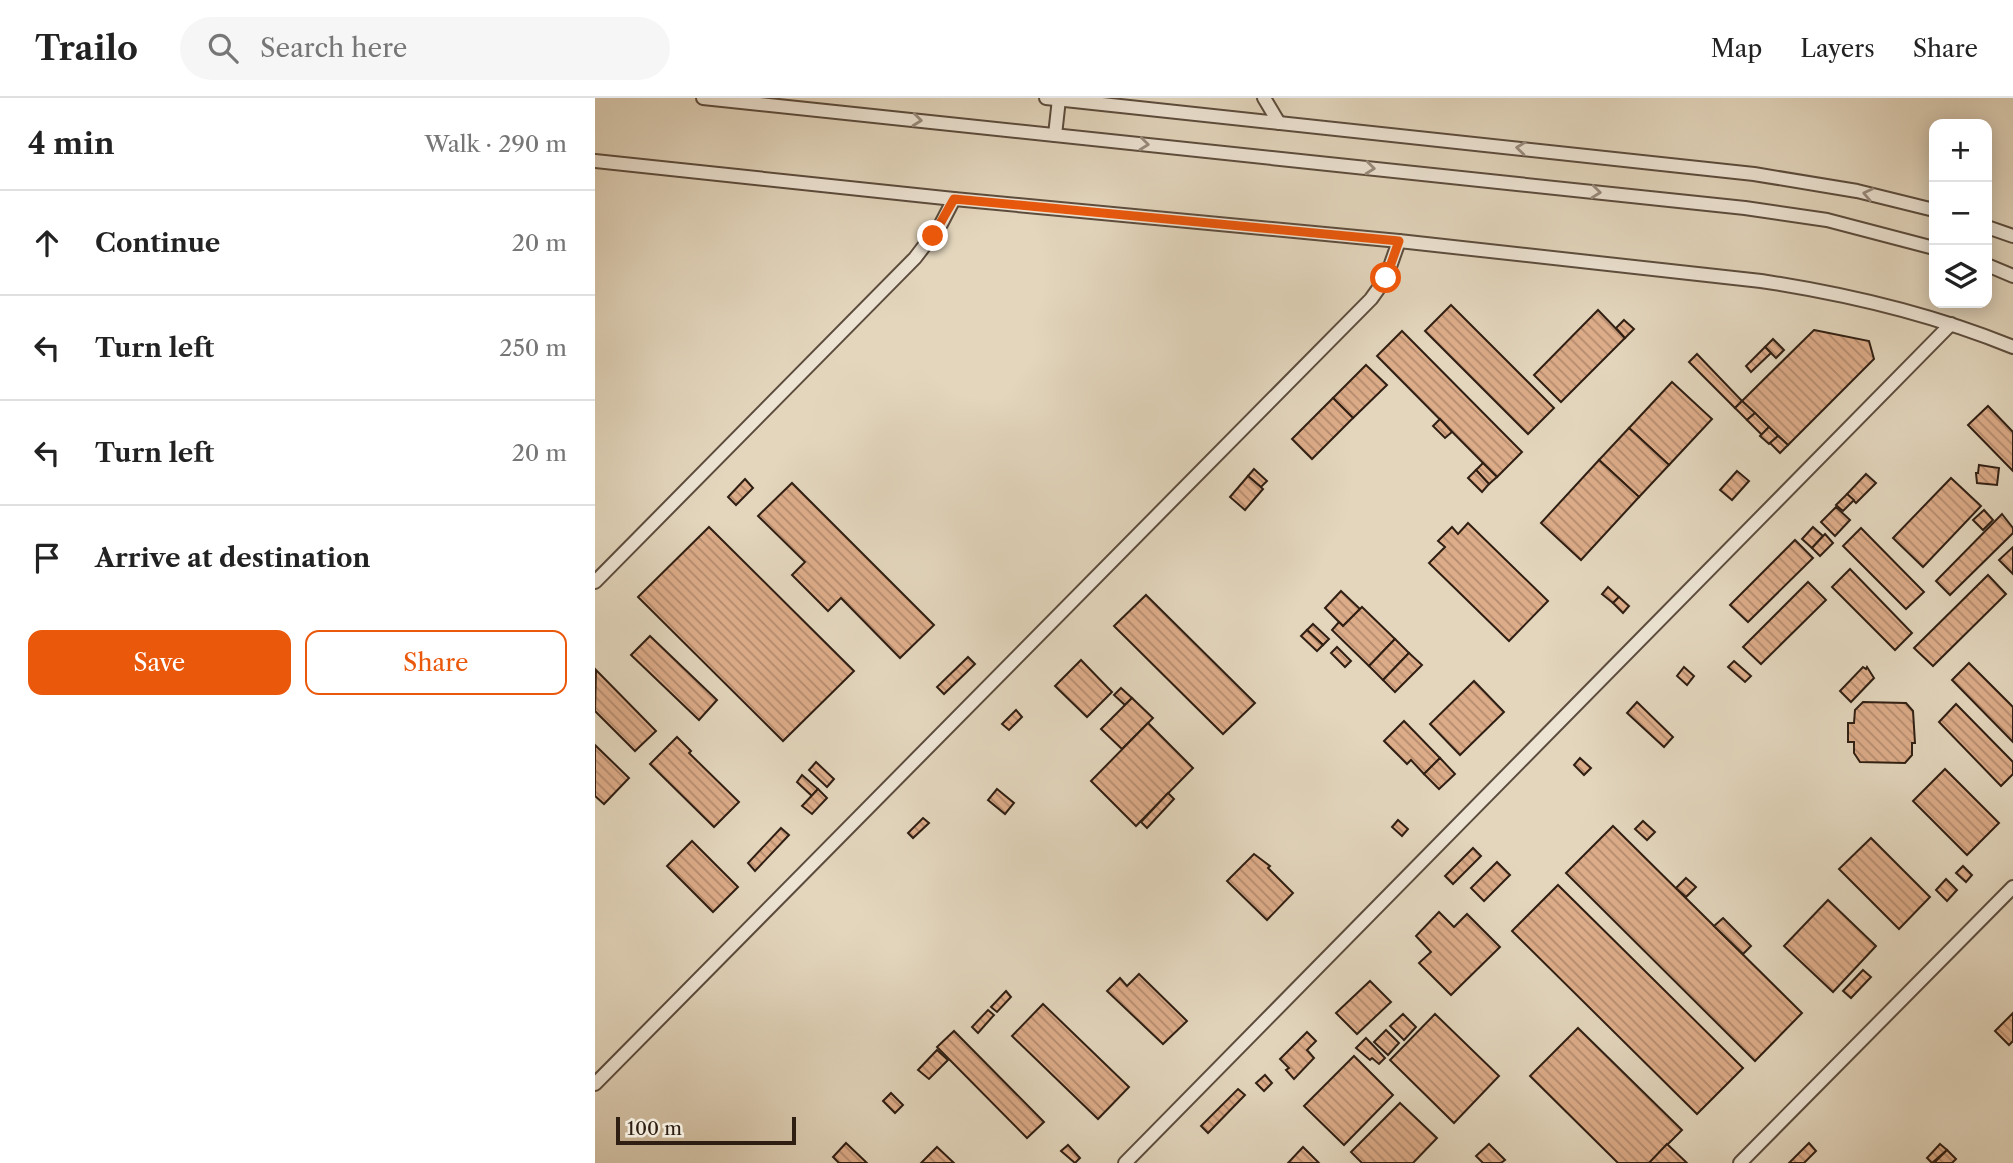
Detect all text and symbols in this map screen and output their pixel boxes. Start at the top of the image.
search box [180,17,670,80]
text: Trailo [35,28,138,69]
icon: search [204,29,242,67]
text: Search here [260,32,407,64]
text: Map [1711,34,1762,63]
text: Layers [1800,34,1875,63]
text: Share [1913,34,1978,63]
one-way arrow [912,113,923,128]
map controls [1929,119,1992,308]
button: + [1929,119,1992,182]
text: 4 min [28,125,114,162]
text: Walk · 290 m [425,130,567,158]
one-way arrow [1138,137,1149,152]
one-way arrow [1515,141,1526,156]
one-way arrow [1364,161,1376,176]
button: − [1929,182,1992,245]
one-way arrow [1590,185,1602,200]
one-way arrow [1862,187,1874,202]
route end [917,220,948,251]
icon: ahead [28,224,66,262]
text: Continue [95,227,220,259]
text: 20 m [512,229,567,257]
button: layers [1929,245,1992,308]
route start [1370,262,1401,293]
icon: left [28,329,66,367]
text: Turn left [95,332,214,364]
text: 250 m [499,334,567,362]
icon: left [28,434,66,472]
text: Turn left [95,437,214,469]
text: 20 m [512,439,567,467]
icon: arrive [28,539,66,577]
text: Arrive at destination [95,542,370,574]
button: Save [28,630,291,695]
button: Share [305,630,567,695]
scale bar [616,1114,796,1146]
text: 100 m [627,1117,682,1140]

